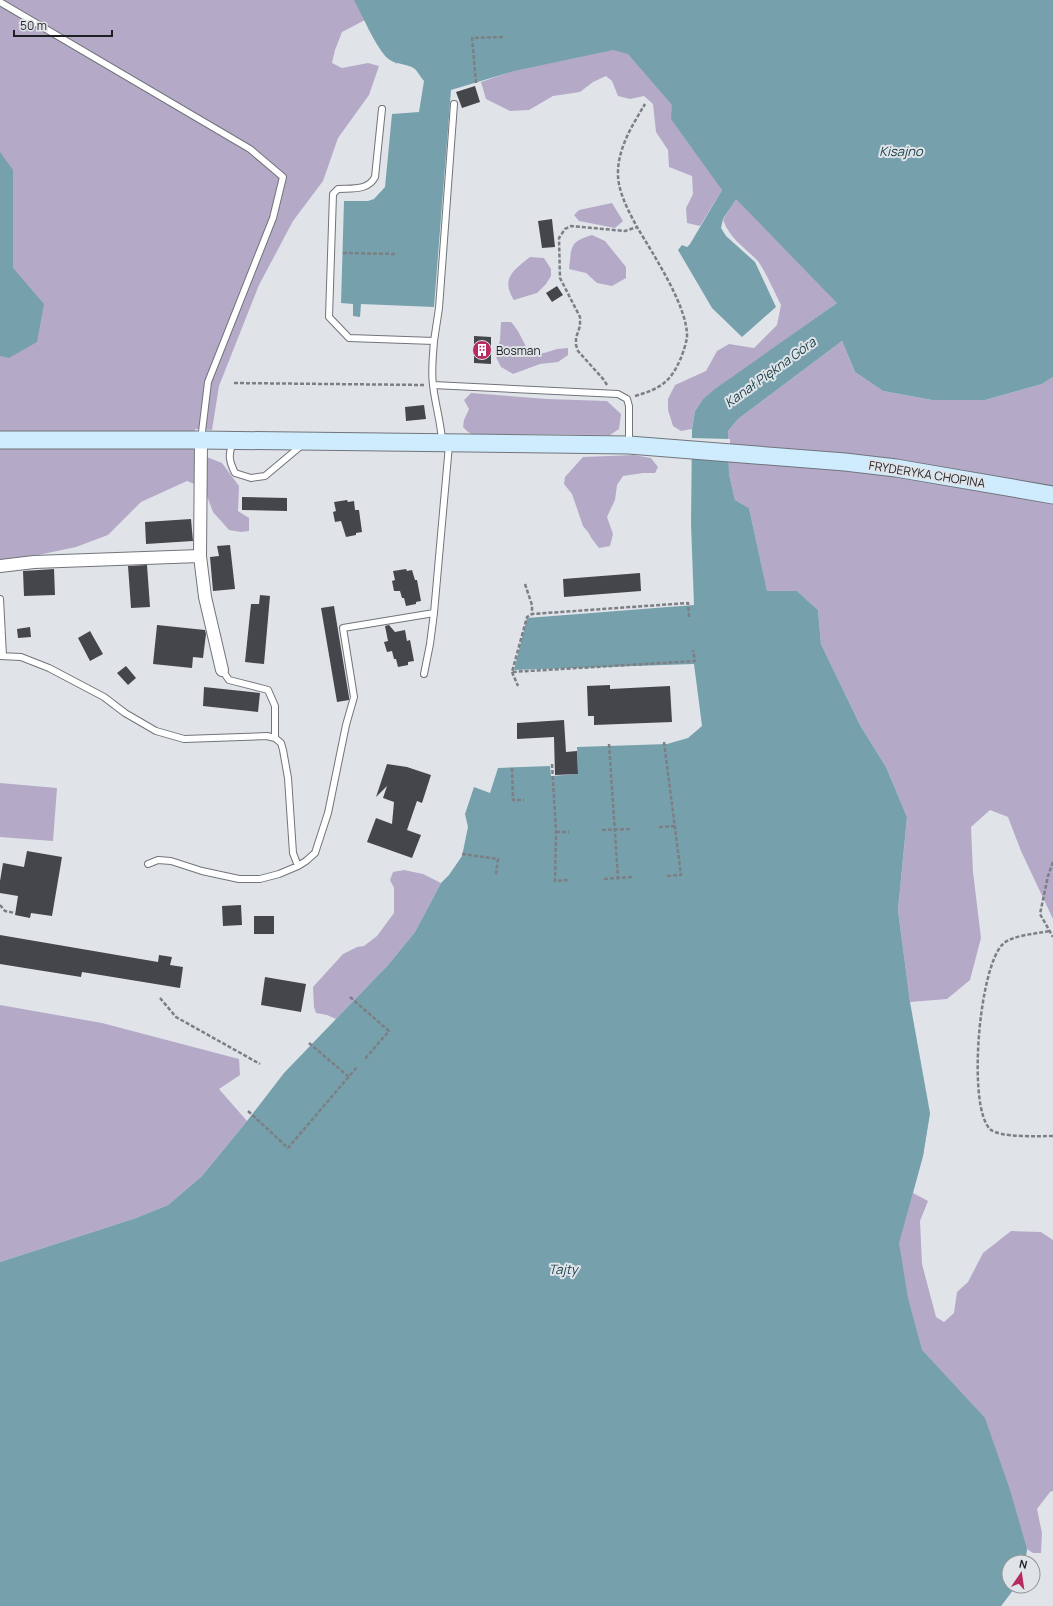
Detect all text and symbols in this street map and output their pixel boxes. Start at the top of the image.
scale bar [14,12,112,38]
text: 50 m [20,17,47,34]
water label: Kisajno [879,142,924,160]
water label: Kanał Piękna Góra [721,332,820,411]
building icon: Bosman [471,339,493,361]
place label: Bosman [496,342,541,359]
street label: FRYDERYKA CHOPINA [868,456,987,492]
water label: Tajty [548,1260,580,1278]
north arrow [1001,1554,1041,1594]
text: N [1018,1556,1029,1572]

